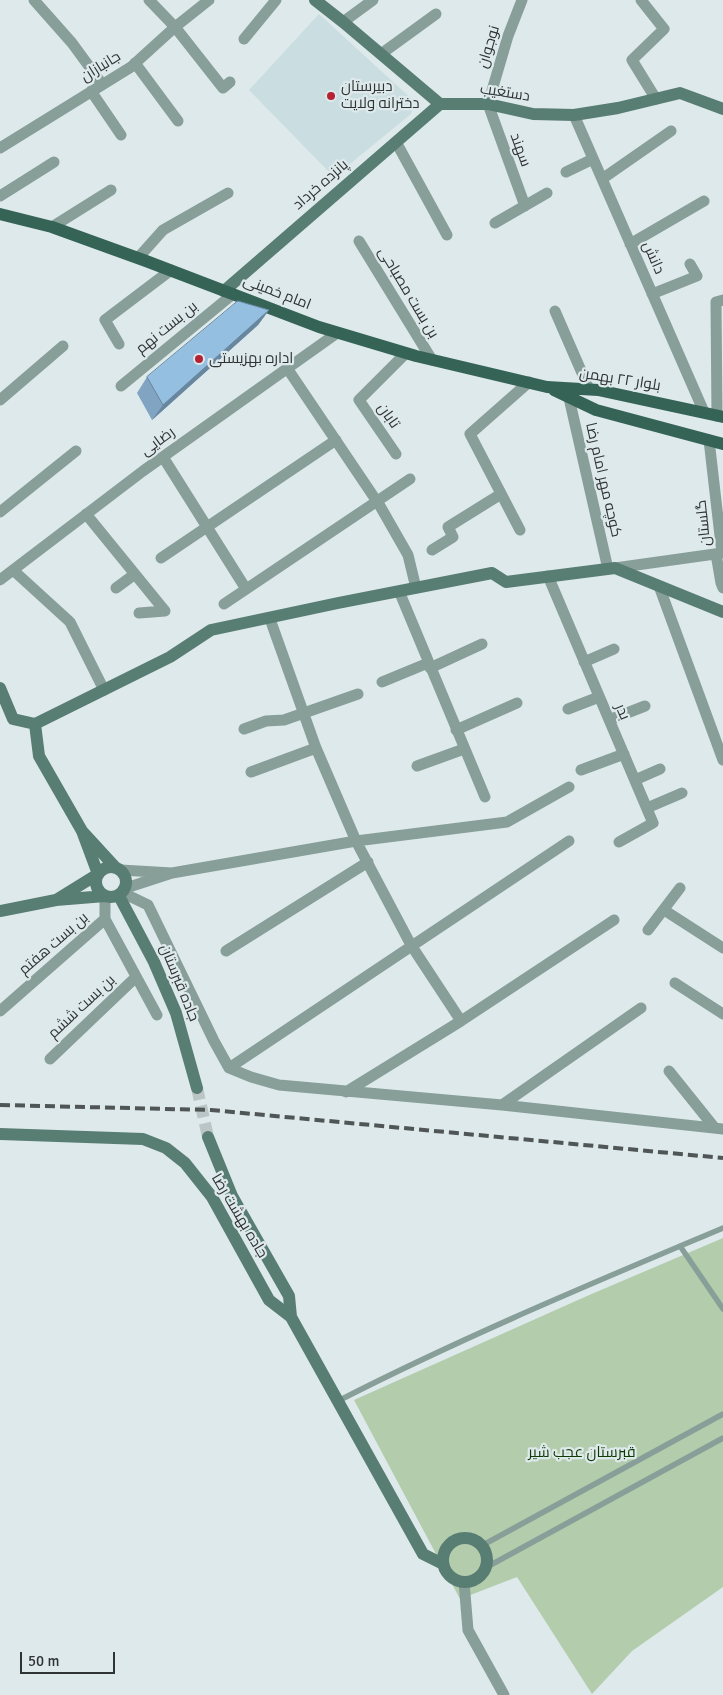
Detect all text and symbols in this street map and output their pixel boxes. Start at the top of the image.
street label: نوجوان [474,23,504,71]
street label: جانبازان [78,48,124,86]
place label: دبیرستان دخترانه ولایت [341,78,420,113]
street label: دستغیب [479,80,531,106]
marker: دبیرستان دخترانه ولایت [325,90,337,102]
street label: سهند [506,131,534,169]
street label: پانزده خرداد [290,156,352,214]
street label: دانش [638,239,668,277]
street label: بن بست مصباحی [374,244,442,342]
street label: امام خمینی [240,272,314,314]
street label: بن بست نهم [133,298,201,358]
place label: اداره بهزیستی [209,350,293,368]
marker: اداره بهزیستی [193,353,205,365]
street label: بلوار ۲۲ بهمن [578,365,662,395]
street label: تابان [373,400,403,432]
street label: کوچه مهر امام رضا [581,421,625,539]
street label: رضایی [137,424,179,460]
street label: گلستان [693,499,715,547]
street label: بدر [611,701,633,723]
street label: بن بست هفتم [16,909,92,979]
street label: جاده قبرستان [155,942,203,1024]
street label: بن بست ششم [45,971,119,1043]
street label: جاده بهشت رضا [207,1171,271,1261]
park label: قبرستان عجب شیر [528,1444,636,1462]
scale bar [22,1642,118,1674]
text: 50 m [28,1652,59,1670]

